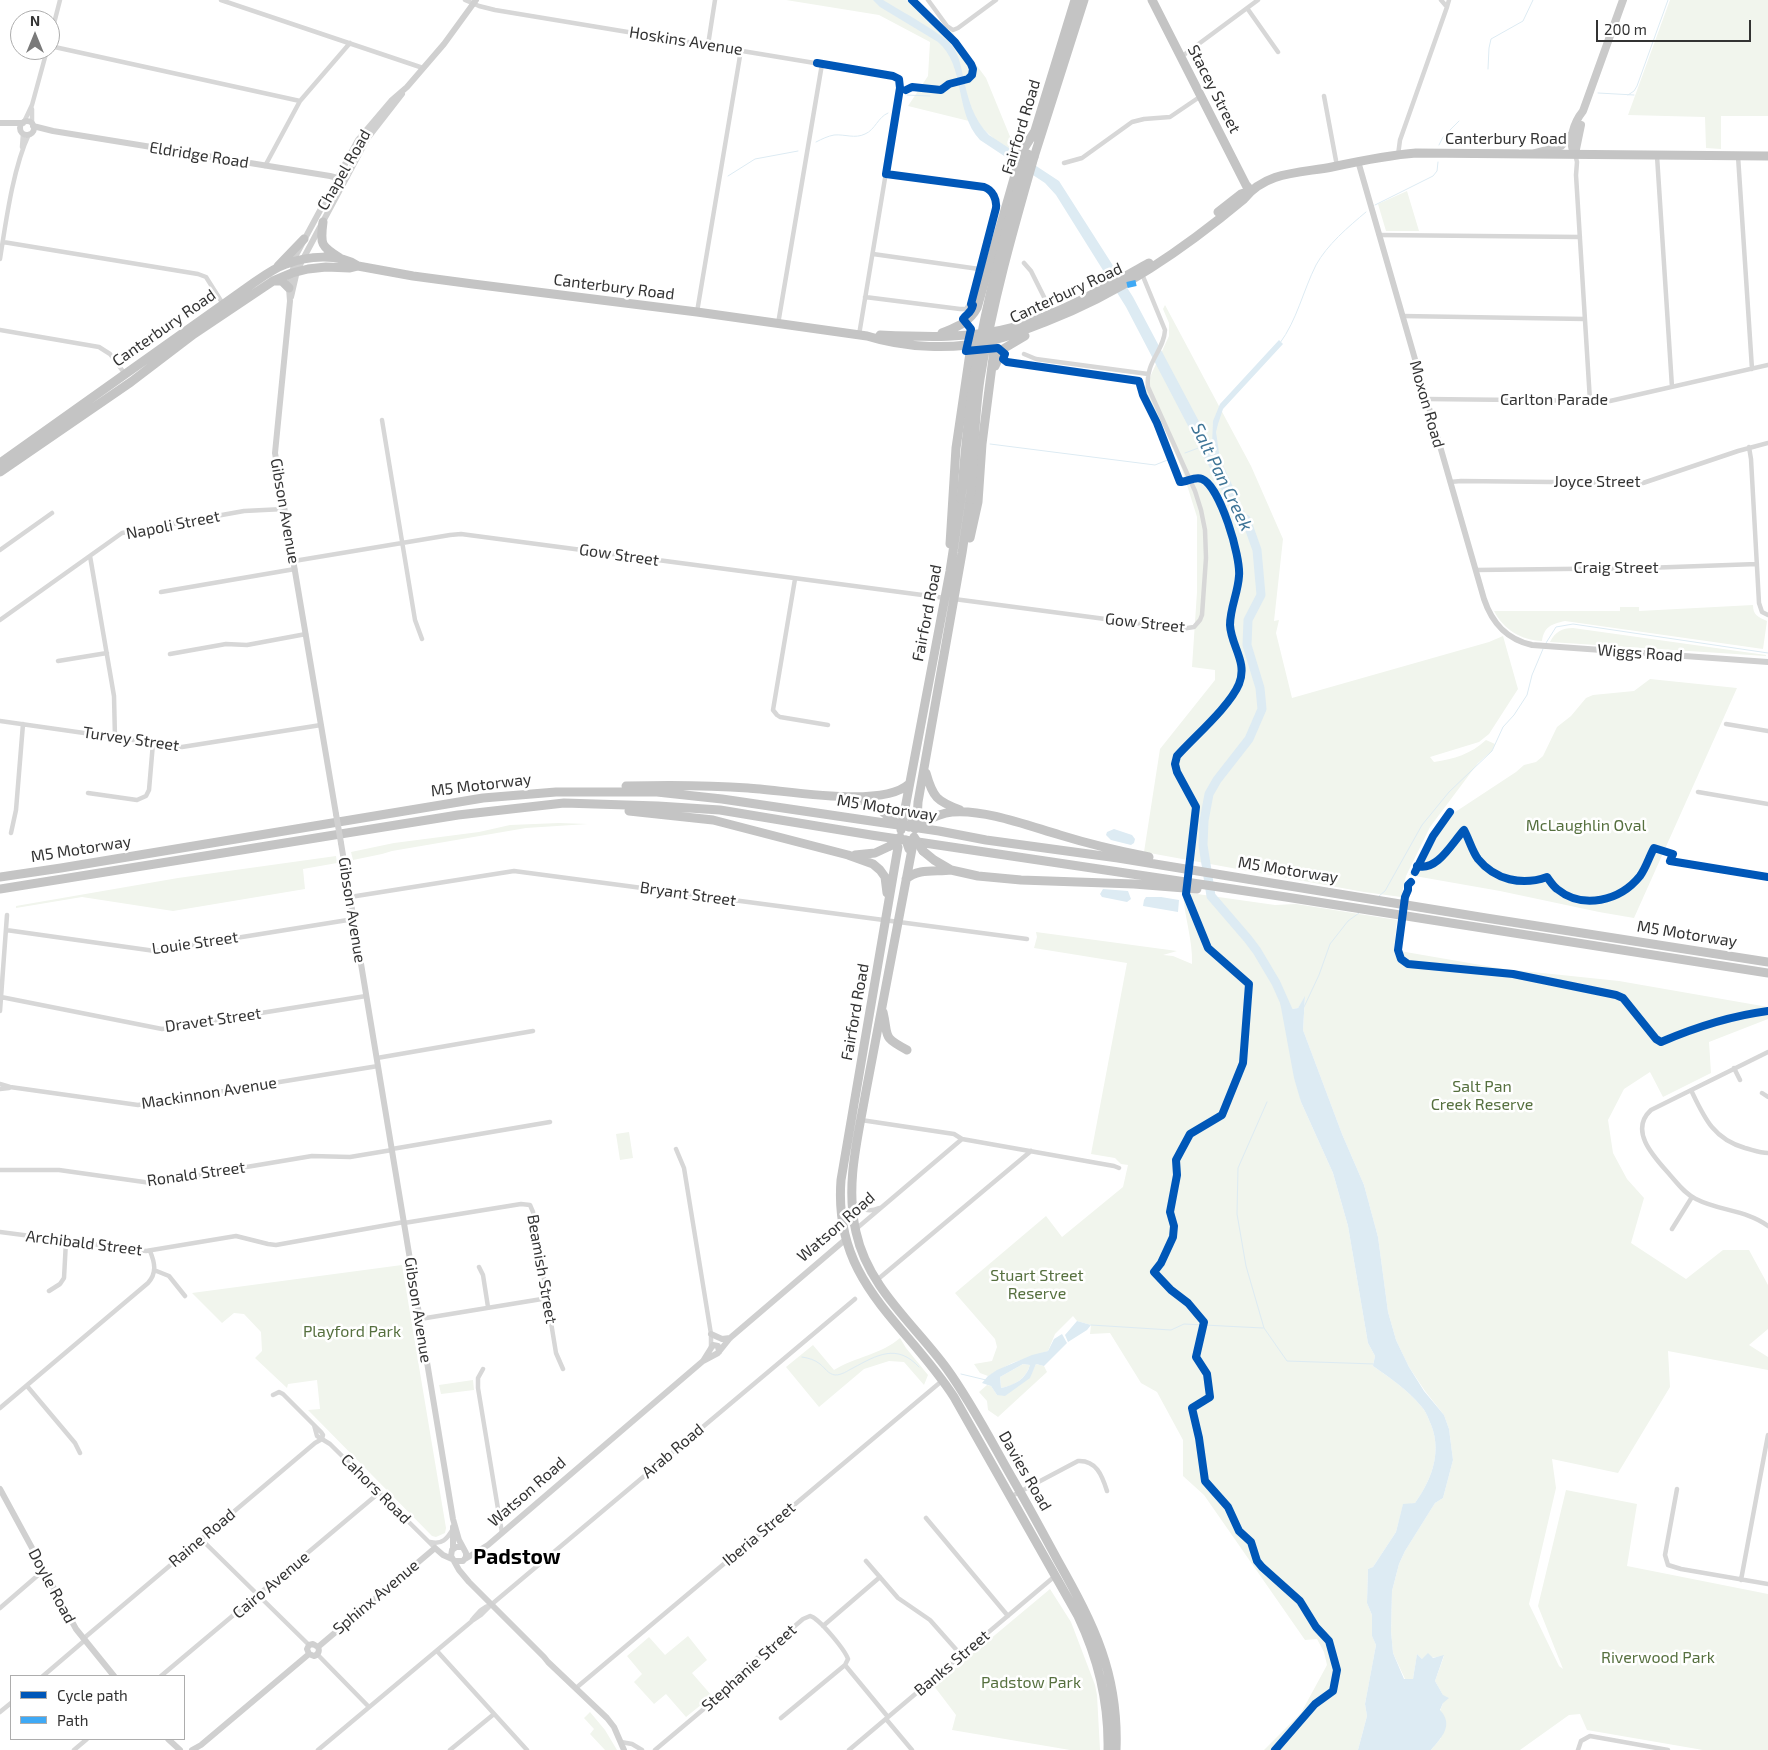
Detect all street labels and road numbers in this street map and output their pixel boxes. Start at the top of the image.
street label: Hoskins Avenue [628,23,744,59]
street label: Stacey Street [1184,42,1244,136]
street label: Fairford Road [997,77,1045,177]
street label: Chapel Road [313,126,375,214]
street label: Canterbury Road [1445,129,1567,149]
street label: Eldridge Road [148,138,250,172]
street label: Canterbury Road [1007,259,1125,327]
street label: Canterbury Road [552,270,676,304]
street label: Canterbury Road [109,285,219,371]
street label: Moxon Road [1405,358,1449,450]
street label: Carlton Parade [1500,390,1608,410]
street label: Gibson Avenue [266,457,304,565]
street label: Joyce Street [1553,472,1641,492]
street label: Napoli Street [124,506,222,544]
street label: Gow Street [578,540,660,570]
street label: Craig Street [1573,558,1659,578]
street label: Fairford Road [908,563,946,663]
street label: Gow Street [1104,609,1186,637]
street label: Wiggs Road [1597,640,1683,666]
street label: Turvey Street [82,723,180,755]
street label: M5 Motorway [430,769,532,801]
street label: M5 Motorway [835,791,939,825]
street label: M5 Motorway [29,832,133,866]
street label: M5 Motorway [1236,853,1340,887]
street label: Gibson Avenue [334,856,370,964]
street label: Bryant Street [639,878,737,910]
street label: M5 Motorway [1635,917,1739,951]
street label: Louie Street [151,927,239,959]
street label: Fairford Road [837,962,873,1062]
street label: Dravet Street [164,1004,262,1036]
street label: Mackinnon Avenue [140,1073,278,1113]
street label: Ronald Street [146,1158,246,1190]
street label: Watson Road [793,1188,879,1266]
street label: Beamish Street [523,1213,561,1325]
street label: Archibald Street [25,1226,143,1260]
street label: Gibson Avenue [400,1256,436,1364]
street label: Arab Road [638,1420,708,1482]
street label: Davies Road [994,1428,1056,1514]
street label: Cahors Road [337,1450,415,1528]
street label: Watson Road [484,1453,570,1531]
street label: Iberia Street [719,1498,799,1570]
street label: Raine Road [165,1505,239,1571]
street label: Doyle Road [24,1545,80,1627]
street label: Cairo Avenue [229,1547,313,1623]
street label: Sphinx Avenue [329,1555,423,1639]
street label: Stephanie Street [698,1620,800,1716]
street label: Banks Street [910,1626,994,1700]

